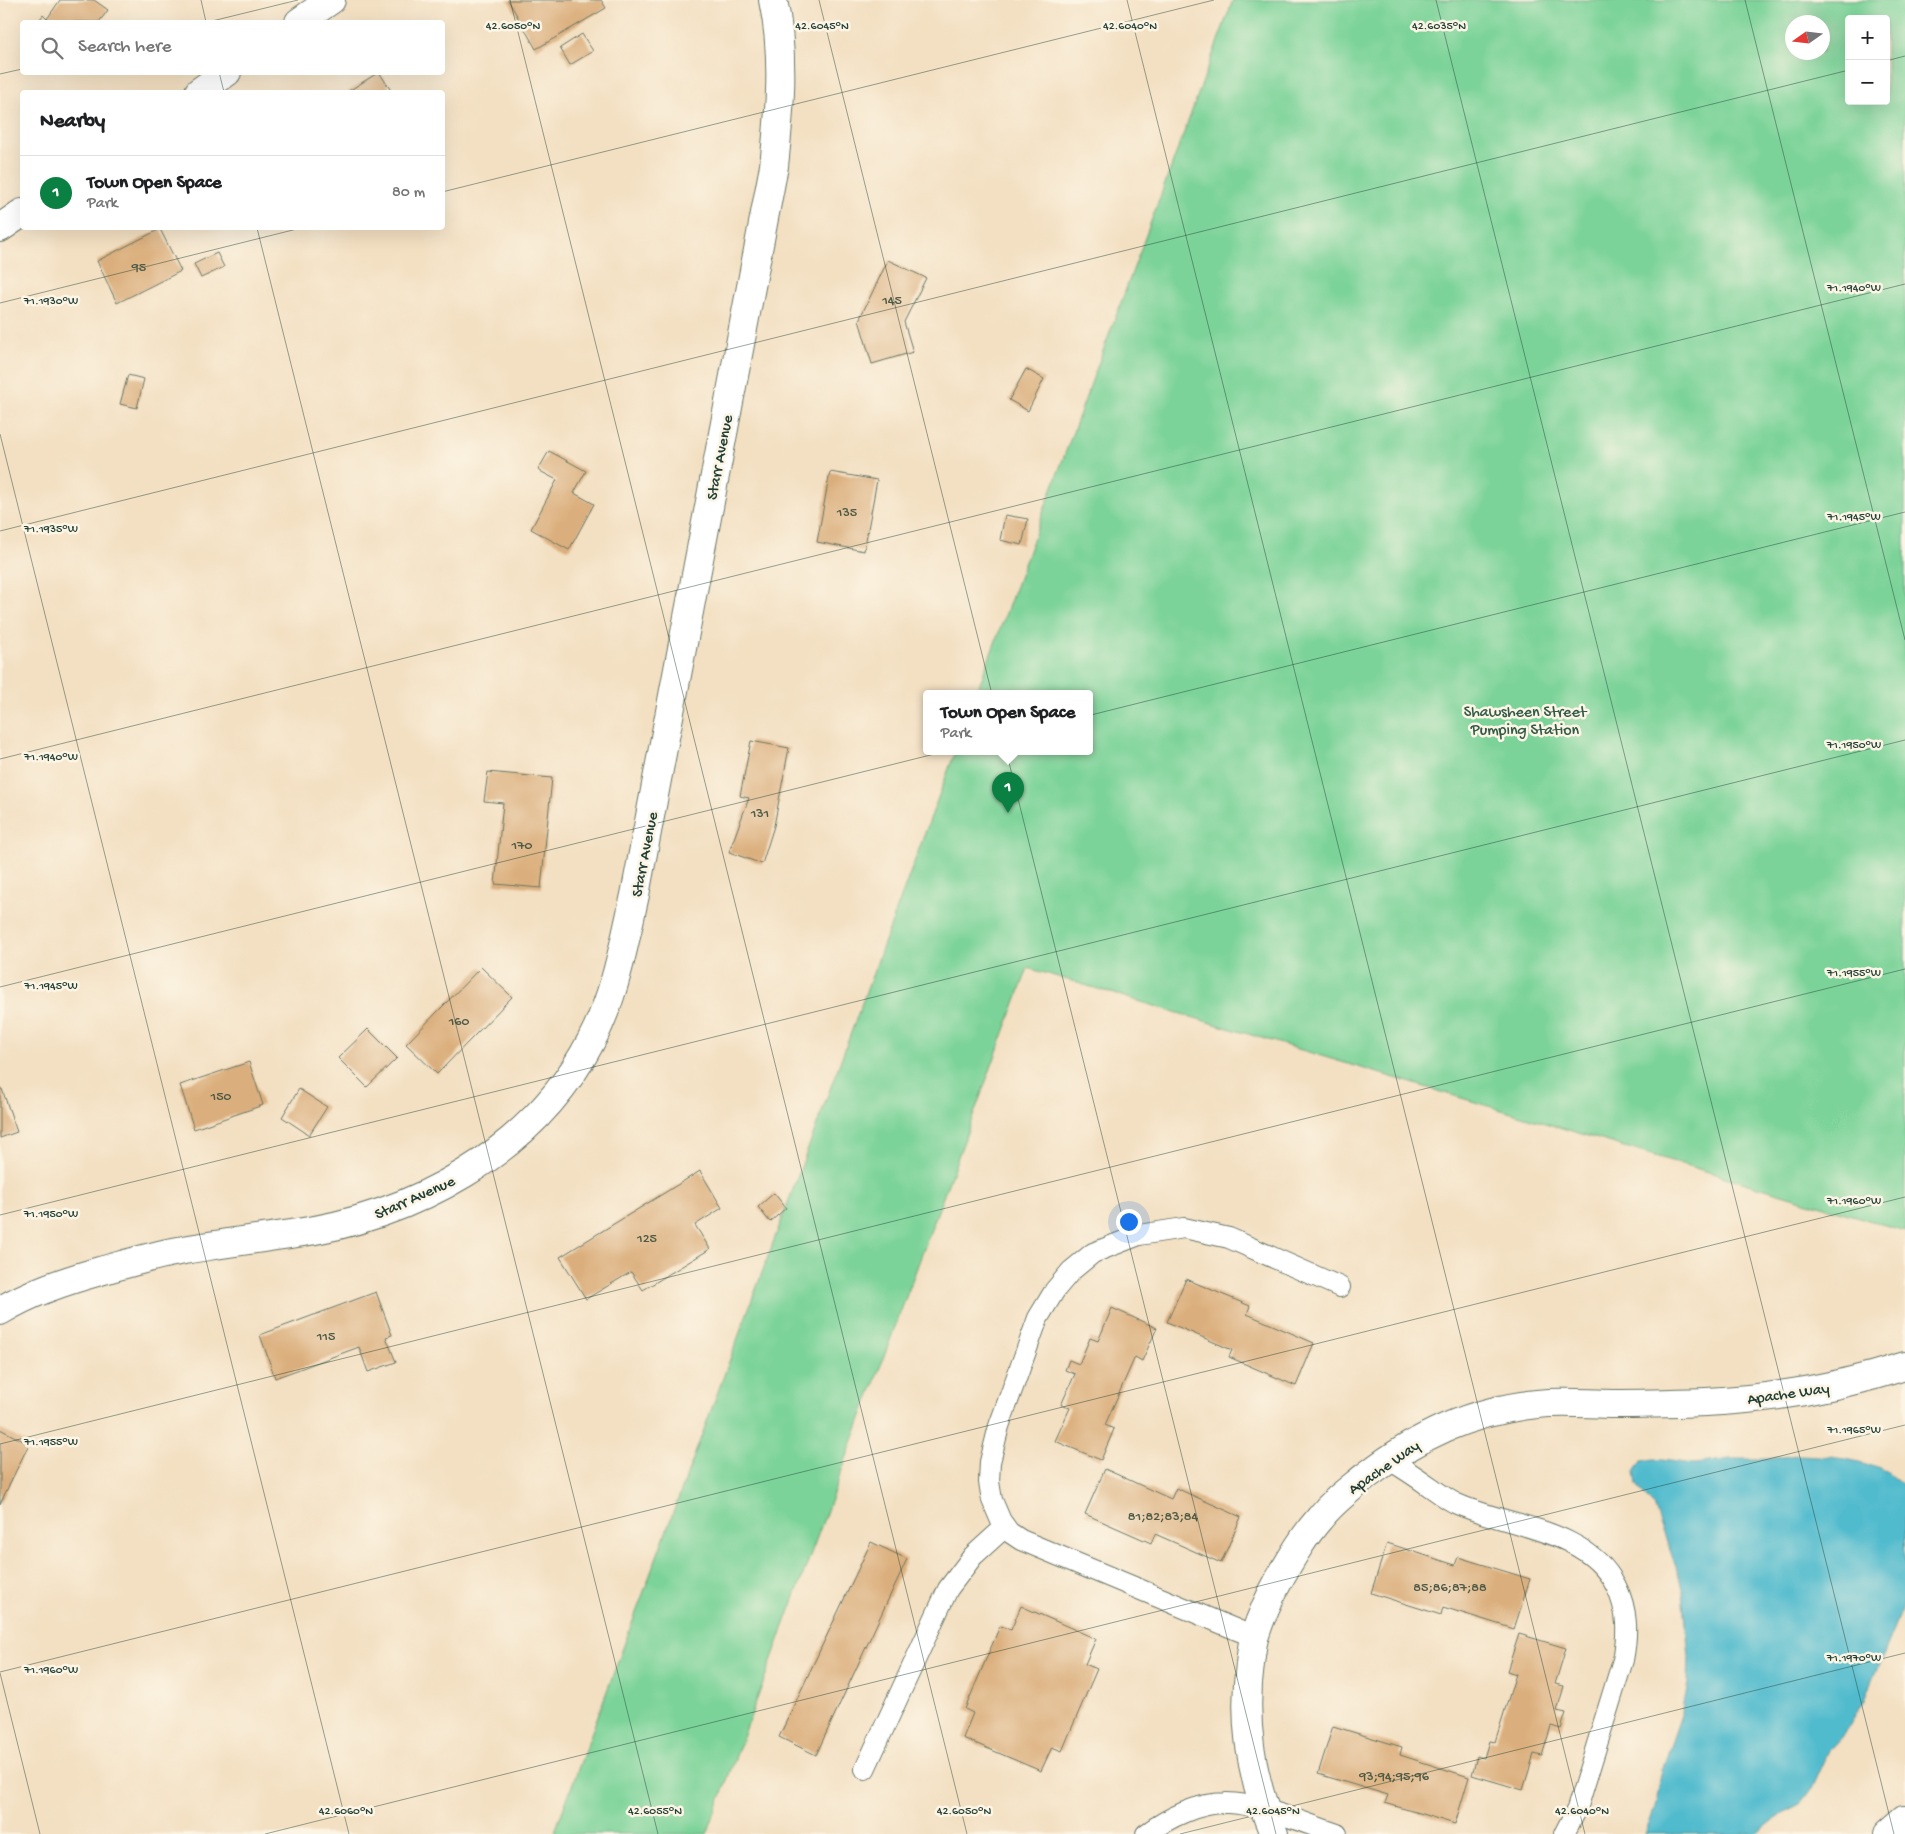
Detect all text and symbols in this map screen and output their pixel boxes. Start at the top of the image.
north arrow [1785,15,1830,60]
map controls [1845,15,1890,105]
button: + [1845,15,1890,60]
search box [20,20,445,75]
text: 42.6050°N [486,20,540,34]
text: 42.6045°N [795,20,849,34]
text: 42.6040°N [1103,20,1157,34]
text: 42.6035°N [1412,20,1466,34]
icon: search [38,34,66,62]
text: Search here [78,36,172,59]
button: − [1845,60,1890,105]
text: Nearby [40,110,105,135]
text: Town Open Space [87,172,222,195]
text: 1 [53,184,59,203]
text: 80 m [392,184,425,203]
text: Park [87,195,118,214]
house number: 95 [131,260,146,277]
text: 71.1940°W [1826,282,1881,296]
house number: 145 [881,293,902,310]
text: 71.1930°W [23,295,78,309]
street label: Starr Avenue [704,413,739,502]
house number: 135 [836,505,857,522]
text: 71.1945°W [1826,511,1881,525]
text: 71.1935°W [23,523,78,537]
popup [923,690,1093,755]
text: Town Open Space [941,702,1075,725]
park label: Shawsheen Street Pumping Station [1464,704,1588,741]
text: Park [941,725,971,744]
text: 71.1950°W [1826,739,1881,753]
text: 71.1940°W [23,751,78,765]
pin: 1 [992,772,1024,813]
house number: 131 [750,806,769,823]
street label: Starr Avenue [629,810,664,899]
house number: 170 [511,838,532,855]
text: 71.1955°W [1826,967,1881,981]
text: 71.1945°W [23,980,78,994]
house number: 160 [448,1014,469,1031]
house number: 150 [210,1089,232,1106]
street label: Starr Avenue [372,1173,459,1225]
text: 71.1960°W [1826,1195,1881,1209]
text: 71.1950°W [23,1208,78,1222]
your location [1116,1209,1142,1235]
house number: 125 [636,1231,657,1248]
house number: 115 [316,1329,335,1346]
street label: Apache Way [1746,1380,1831,1411]
text: 71.1965°W [1826,1424,1881,1438]
text: 71.1955°W [23,1436,78,1450]
street label: Apache Way [1346,1437,1424,1500]
house number: 81;82;83;84 [1128,1509,1199,1526]
house number: 85;86;87;88 [1413,1580,1487,1597]
text: 71.1970°W [1826,1652,1881,1666]
text: 71.1960°W [23,1664,78,1678]
house number: 93;94;95;96 [1358,1769,1430,1786]
text: 42.6060°N [319,1805,373,1819]
text: 42.6055°N [628,1805,682,1819]
text: 42.6050°N [937,1805,991,1819]
text: 42.6045°N [1246,1805,1300,1819]
text: 42.6040°N [1555,1805,1609,1819]

